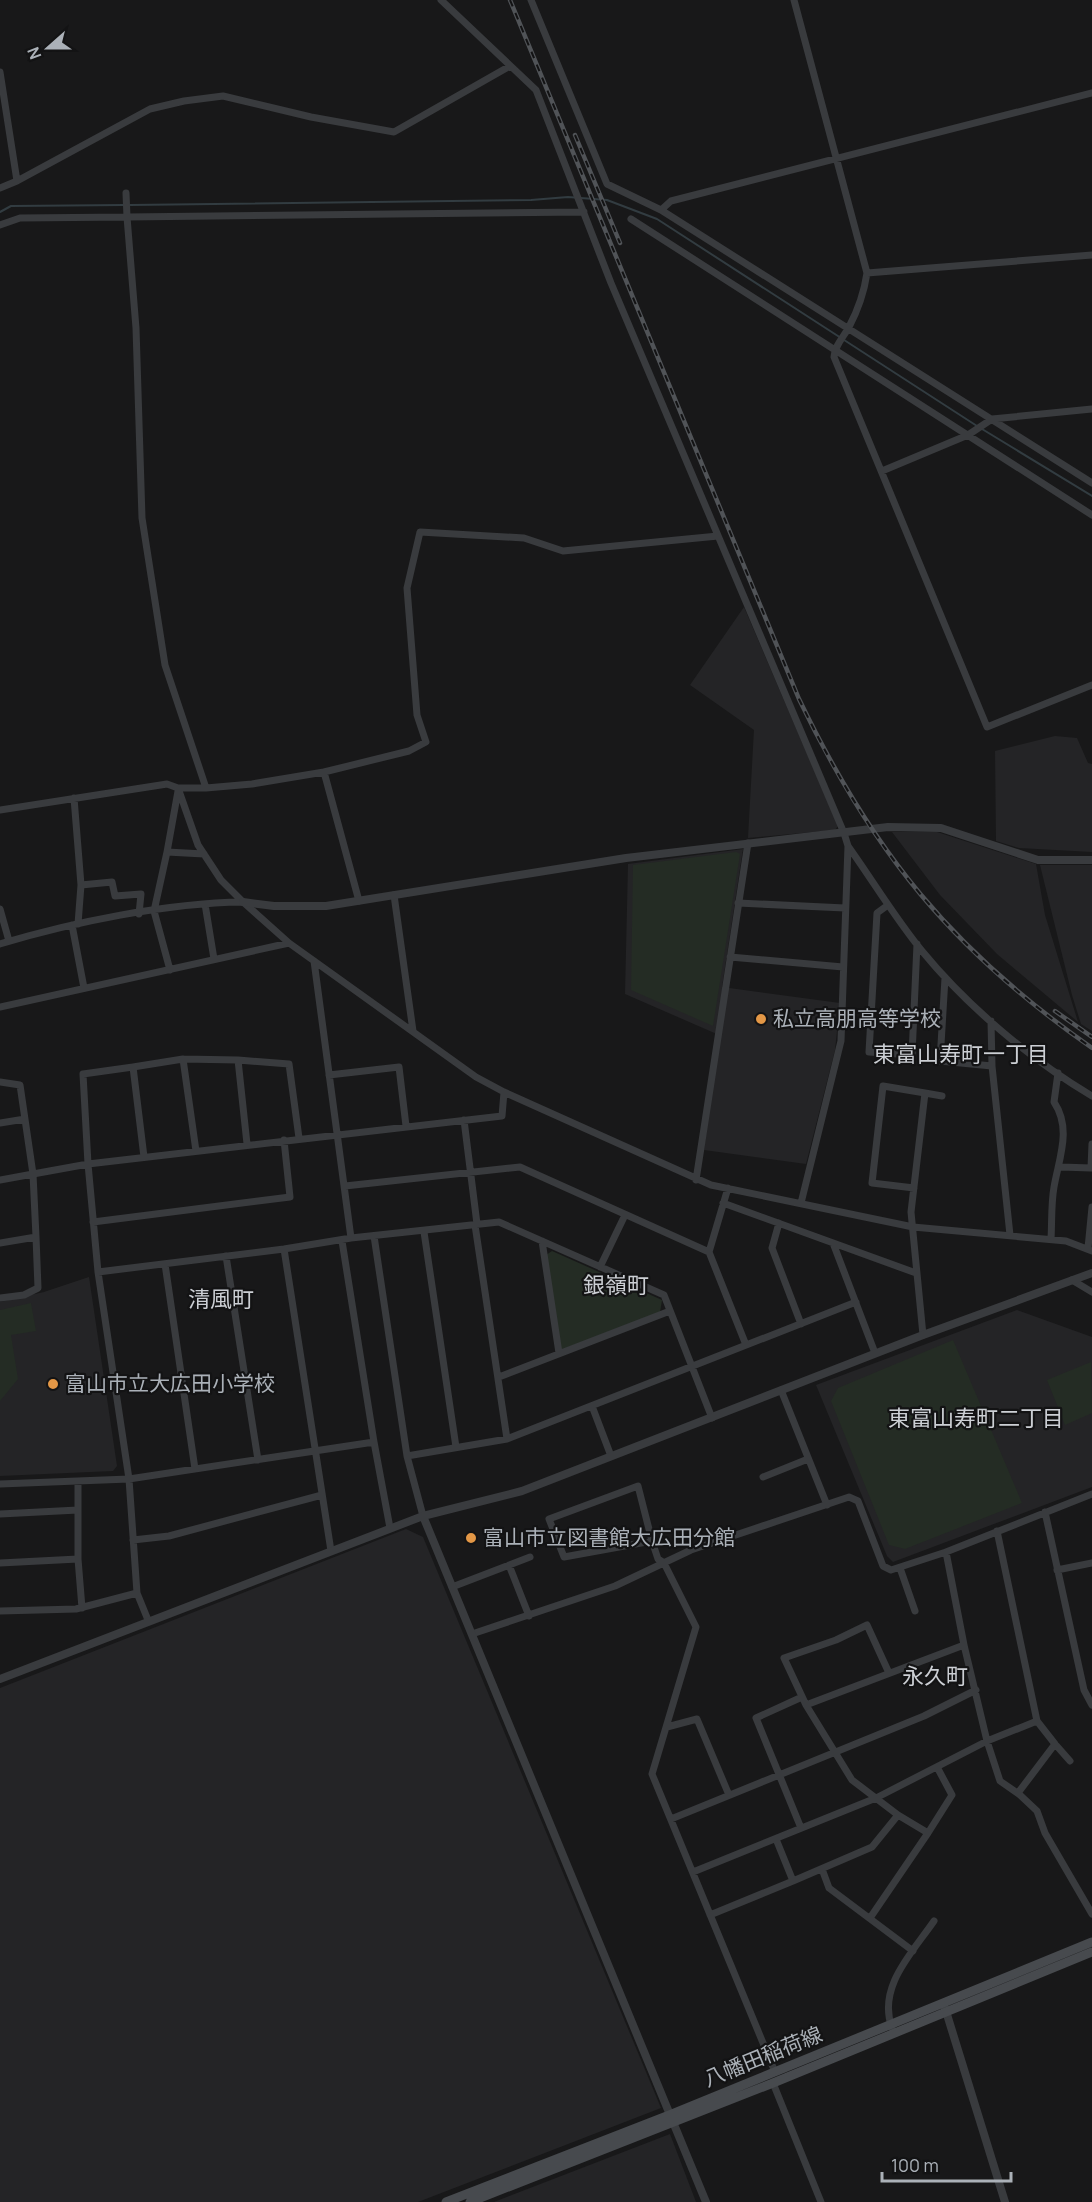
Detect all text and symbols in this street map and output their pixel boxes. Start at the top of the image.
north arrow [18,18,78,78]
text: N [22,44,46,63]
place label: 私立高朋高等学校 [773,1004,941,1032]
marker: 私立高朋高等学校 [754,1012,768,1026]
district label: 東富山寿町一丁目 [873,1039,1049,1069]
district label: 銀嶺町 [583,1270,649,1300]
district label: 清風町 [188,1284,254,1314]
place label: 富山市立大広田小学校 [65,1369,275,1397]
marker: 富山市立大広田小学校 [46,1377,60,1391]
district label: 東富山寿町二丁目 [888,1403,1064,1433]
place label: 富山市立図書館大広田分館 [483,1523,735,1551]
marker: 富山市立図書館大広田分館 [464,1531,478,1545]
district label: 永久町 [902,1661,968,1691]
street label: 八幡田稲荷線 [699,2019,826,2093]
scale bar [882,2145,1011,2183]
text: 100 m [891,2153,939,2177]

